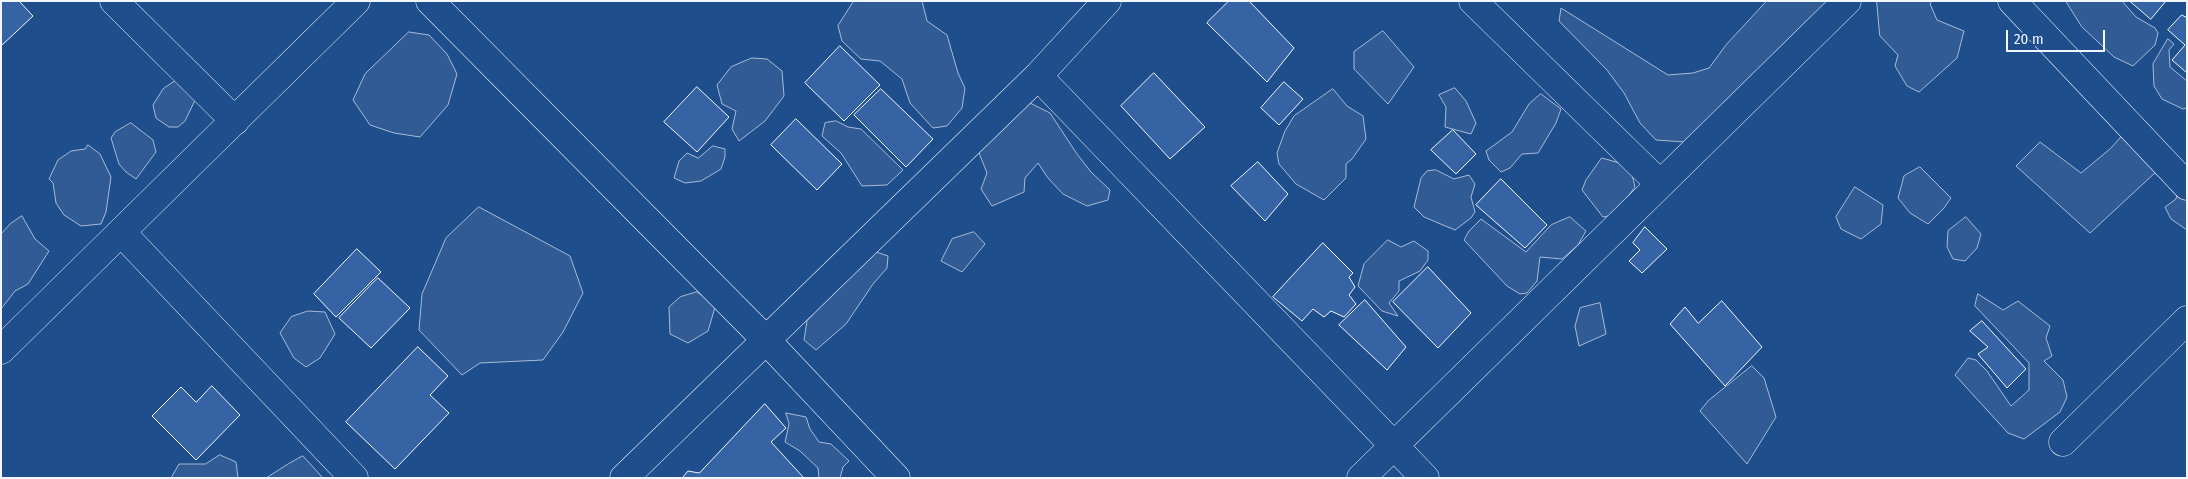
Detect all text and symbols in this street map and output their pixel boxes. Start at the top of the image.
scale bar [2008,20,2107,52]
text: 20 m [2014,30,2044,48]

